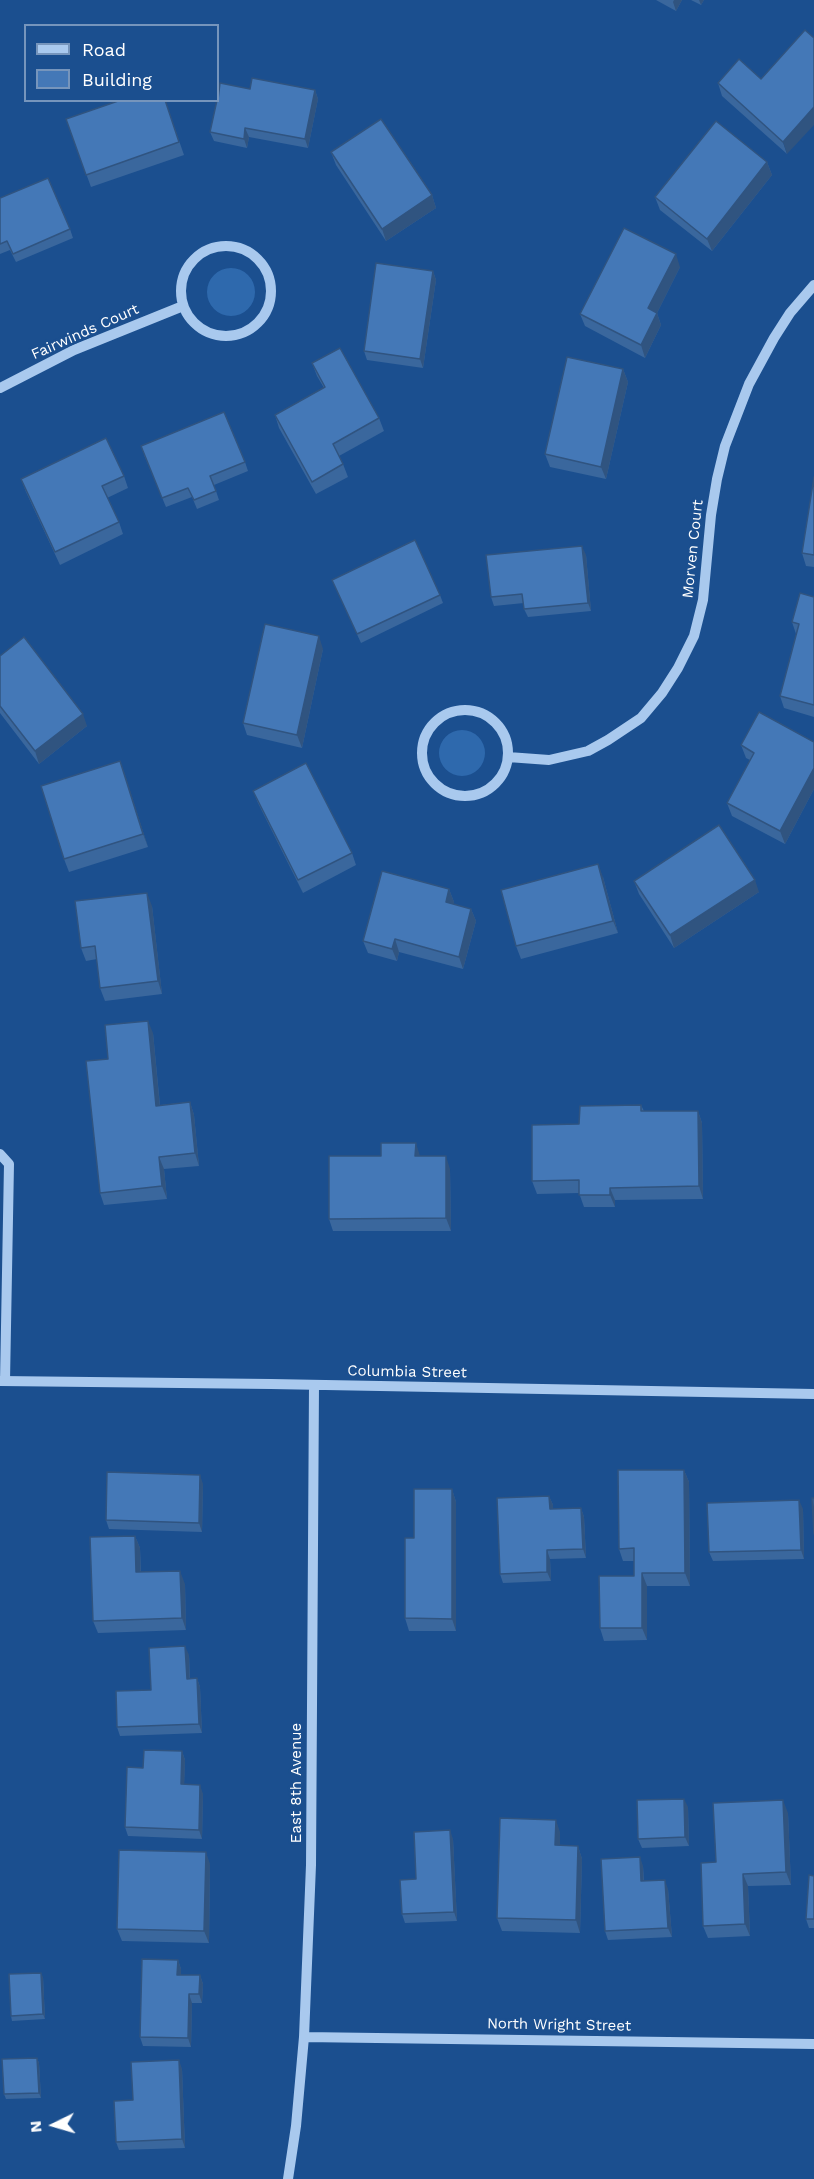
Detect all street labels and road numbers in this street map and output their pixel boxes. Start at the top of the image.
street label: Fairwinds Court [28,300,142,364]
street label: Morven Court [679,499,707,599]
street label: Columbia Street [347,1362,467,1382]
street label: East 8th Avenue [288,1723,306,1843]
street label: North Wright Street [487,2015,631,2035]

